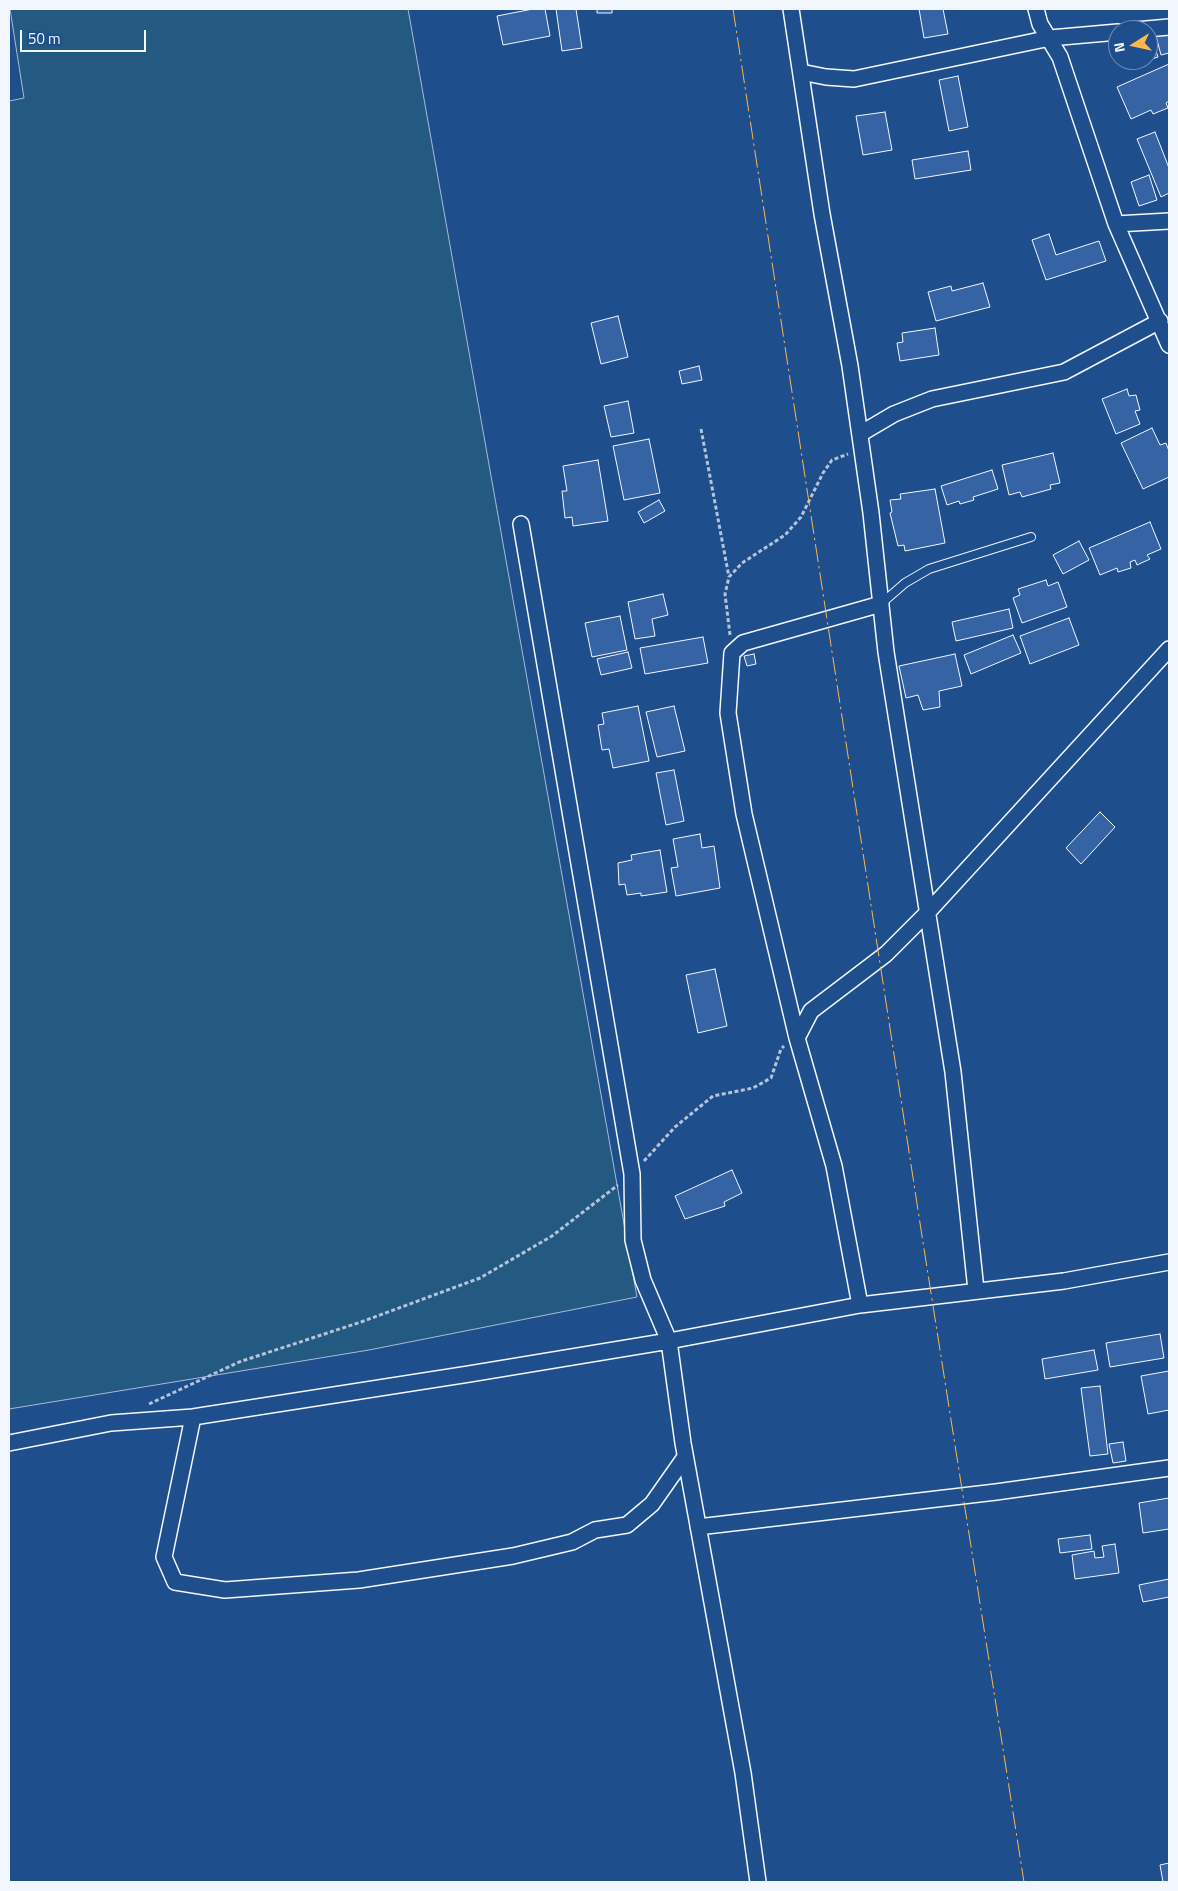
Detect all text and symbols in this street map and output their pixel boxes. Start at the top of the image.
scale bar [22,20,149,52]
north arrow [1108,20,1158,70]
text: 50 m [28,27,61,50]
text: N [1108,41,1130,54]

